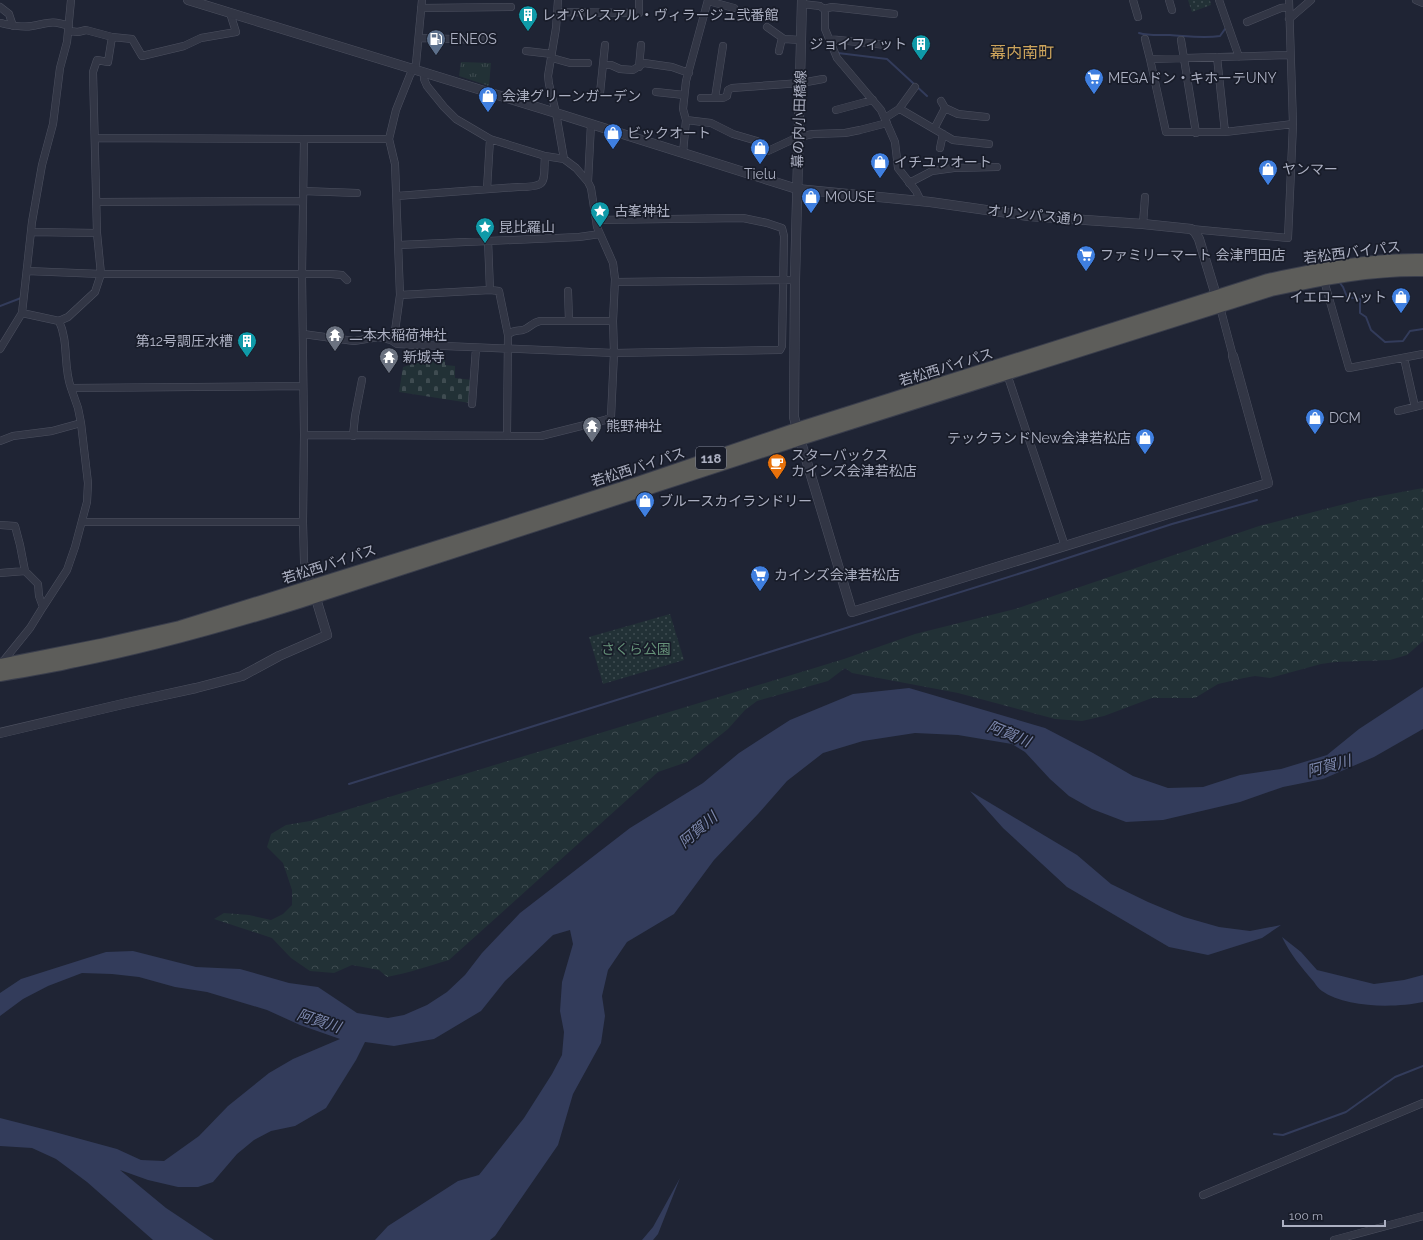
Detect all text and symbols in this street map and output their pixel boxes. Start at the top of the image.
building icon: レオパレスアル・ヴィラージュ弐番館 [517,4,539,32]
place label: レオパレスアル・ヴィラージュ弐番館 [542,7,779,23]
fuel station icon: ENEOS [425,28,447,56]
place label: ENEOS [450,31,497,47]
building icon: ジョイフィット [910,33,932,61]
place label: ジョイフィット [809,36,907,52]
district label: 幕内南町 [990,43,1054,62]
supermarket icon: MEGAドン・キホーテUNY [1083,67,1105,95]
street label: 幕の内小田橋線 [789,70,809,168]
place label: MEGAドン・キホーテUNY [1108,70,1277,86]
shop icon: 会津グリーンガーデン [477,85,499,113]
place label: 会津グリーンガーデン [502,88,641,104]
shop icon: ビックオート [602,122,624,150]
place label: ビックオート [627,125,711,141]
shop icon: Tielu [749,137,771,165]
shop icon: イチユウオート [869,151,891,179]
place label: イチユウオート [894,154,992,170]
shop icon: ヤンマー [1257,158,1279,186]
place label: ヤンマー [1282,161,1338,177]
place label: Tielu [744,166,776,182]
shop icon: MOUSE [800,186,822,214]
place label: MOUSE [825,189,875,205]
place icon: 古峯神社 [589,200,611,228]
street label: オリンパス通り [986,202,1086,228]
place label: 古峯神社 [614,203,670,219]
place icon: 昆比羅山 [474,216,496,244]
place label: 昆比羅山 [499,219,555,235]
street label: 若松西バイパス [1303,238,1401,266]
supermarket icon: ファミリーマート 会津門田店 [1075,244,1097,272]
place label: ファミリーマート 会津門田店 [1100,247,1286,263]
shop icon: イエローハット [1390,286,1412,314]
place label: イエローハット [1289,289,1387,305]
temple icon: 二本木稲荷神社 [324,324,346,352]
place label: 二本木稲荷神社 [349,327,447,343]
building icon: 第12号調圧水槽 [236,330,258,358]
place label: 第12号調圧水槽 [136,333,233,349]
street label: 若松西バイパス [897,345,995,389]
temple icon: 新城寺 [378,346,400,374]
place label: 新城寺 [403,349,445,365]
shop icon: DCM [1304,407,1326,435]
place label: DCM [1329,410,1361,426]
temple icon: 熊野神社 [581,415,603,443]
place label: 熊野神社 [606,418,662,434]
shop icon: テックランドNew会津若松店 [1134,427,1156,455]
place label: テックランドNew会津若松店 [947,430,1131,446]
street label: 若松西バイパス [589,444,687,490]
road number: 118 [696,447,726,469]
place label: スターバックス カインズ会津若松店 [791,447,917,479]
cafe icon: スターバックス カインズ会津若松店 [766,452,788,480]
shop icon: ブルースカイランドリー [634,490,656,518]
place label: ブルースカイランドリー [659,493,812,509]
street label: 若松西バイパス [280,541,378,587]
supermarket icon: カインズ会津若松店 [749,564,771,592]
place label: カインズ会津若松店 [774,567,900,583]
park label: さくら公園 [601,641,671,657]
water label: 阿賀川 [985,717,1035,752]
water label: 阿賀川 [1305,751,1355,781]
water label: 阿賀川 [675,807,722,852]
water label: 阿賀川 [295,1005,345,1037]
scale bar [1283,1202,1385,1228]
text: 100 m [1289,1209,1323,1223]

